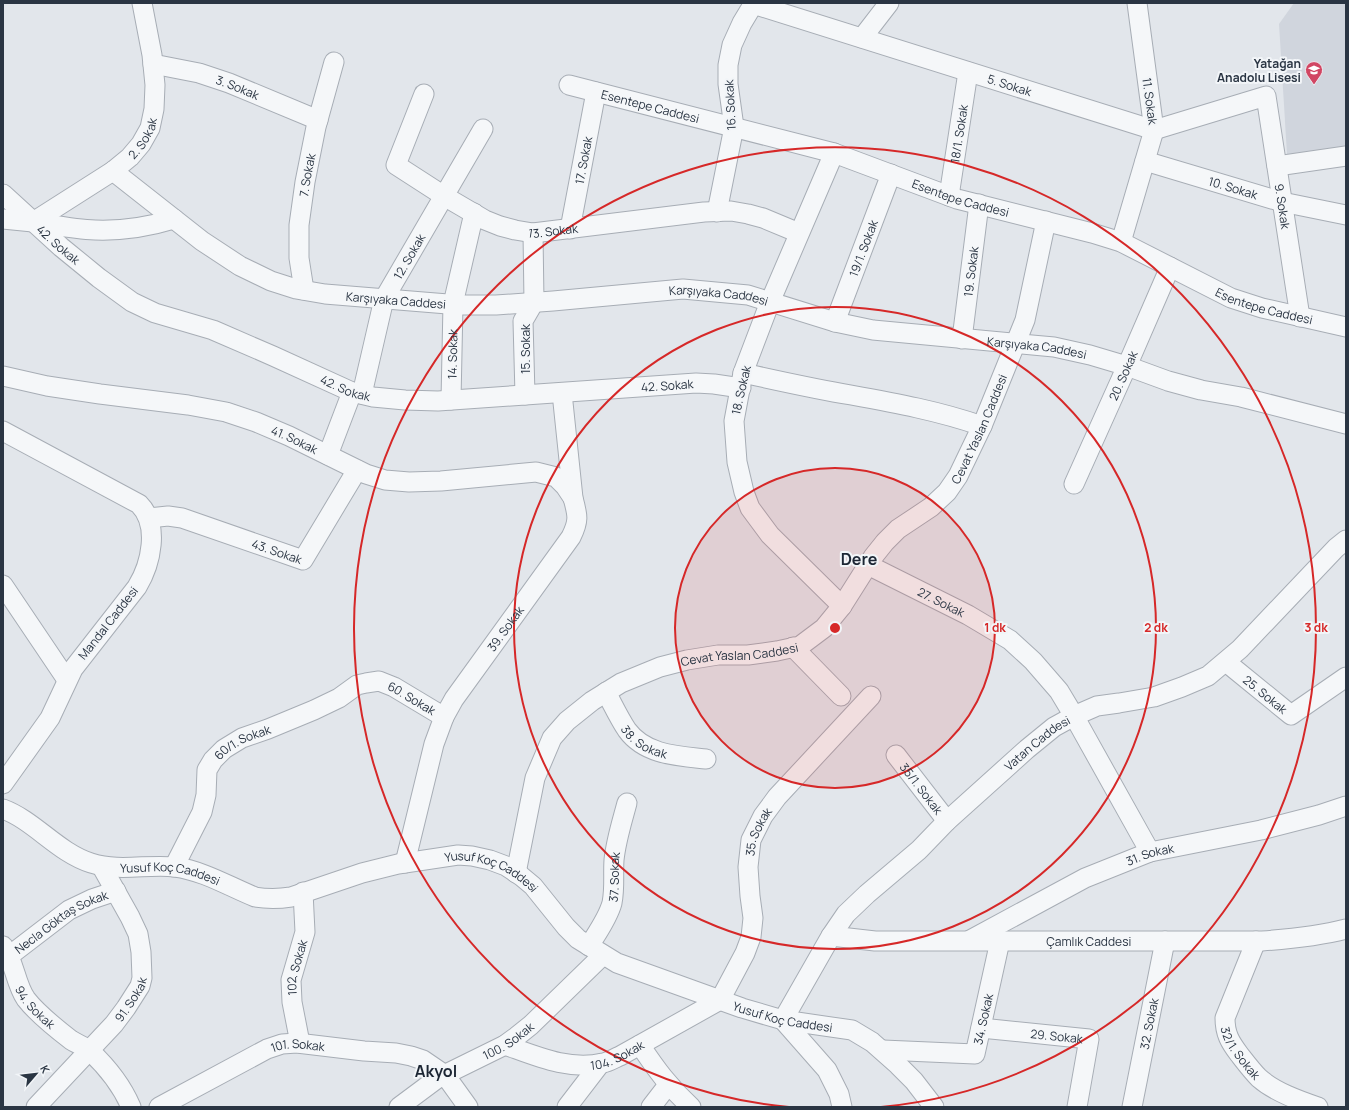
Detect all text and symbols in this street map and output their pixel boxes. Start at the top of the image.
place label: Yatağan Anadolu Lisesi [1217,55,1301,86]
school or university icon: Yatağan Anadolu Lisesi [1304,60,1324,85]
street label: 5. Sokak [985,70,1035,100]
street label: 3. Sokak [214,71,263,104]
street label: 11. Sokak [1138,76,1162,127]
street label: 16. Sokak [720,78,740,131]
street label: Esentepe Caddesi [599,85,701,127]
street label: 18/1. Sokak [946,102,972,164]
street label: 2. Sokak [124,115,161,162]
street label: 17. Sokak [570,134,596,186]
street label: 7. Sokak [295,151,319,198]
street label: 10. Sokak [1206,172,1261,203]
street label: Esentepe Caddesi [910,174,1011,220]
street label: 9. Sokak [1271,182,1295,231]
street label: 19/1. Sokak [844,216,882,279]
street label: 13. Sokak [527,219,580,241]
street label: 42. Sokak [33,221,85,269]
street label: 12. Sokak [389,229,429,282]
street label: 19. Sokak [959,244,982,298]
street label: Karşıyaka Caddesi [668,280,771,309]
street label: Esentepe Caddesi [1213,283,1314,328]
street label: Karşıyaka Caddesi [345,287,447,312]
street label: 15. Sokak [517,323,534,374]
street label: 14. Sokak [443,328,461,379]
street label: Karşıyaka Caddesi [986,332,1088,363]
street label: 20. Sokak [1104,347,1142,403]
street label: 18. Sokak [727,363,755,416]
street label: 42. Sokak [318,370,373,405]
street label: Cevat Yaslan Caddesi [947,372,1011,487]
street label: 42. Sokak [640,375,695,395]
street label: 41. Sokak [269,421,322,458]
street label: 43. Sokak [250,534,306,568]
district label: Dere [841,548,878,570]
street label: Mandal Caddesi [74,583,142,663]
street label: 27. Sokak [915,583,969,621]
street label: 39. Sokak [483,601,528,655]
text: 1 dk [984,619,1006,636]
text: 2 dk [1144,619,1168,636]
text: 3 dk [1304,619,1328,636]
centre of rings [828,621,842,635]
street label: Cevat Yaslan Caddesi [679,638,800,670]
street label: 25. Sokak [1240,671,1292,718]
street label: 60. Sokak [385,677,440,719]
street label: Vatan Caddesi [1000,711,1073,774]
street label: 60/1. Sokak [210,720,274,763]
street label: 38. Sokak [617,722,670,762]
street label: 35/1. Sokak [896,759,948,818]
street label: 35. Sokak [741,803,776,857]
street label: 31. Sokak [1123,839,1176,869]
street label: Yusuf Koç Caddesi [443,846,543,895]
street label: 37. Sokak [604,850,624,903]
street label: Yusuf Koç Caddesi [120,858,223,889]
street label: Necla Göktaş Sokak [11,886,111,957]
street label: Çamlık Caddesi [1046,933,1131,950]
street label: 102. Sokak [282,936,311,996]
street label: 91. Sokak [110,974,151,1025]
street label: 94. Sokak [12,983,60,1033]
street label: 34. Sokak [969,991,997,1046]
street label: 32. Sokak [1135,995,1162,1051]
street label: Yusuf Koç Caddesi [730,997,834,1036]
street label: 100. Sokak [480,1017,538,1063]
street label: 29. Sokak [1030,1025,1085,1047]
street label: 32/1. Sokak [1217,1025,1265,1084]
street label: 101. Sokak [268,1034,327,1056]
street label: 104. Sokak [589,1035,648,1073]
north arrow [16,1054,56,1094]
district label: Akyol [415,1060,457,1082]
text: K [37,1062,54,1077]

